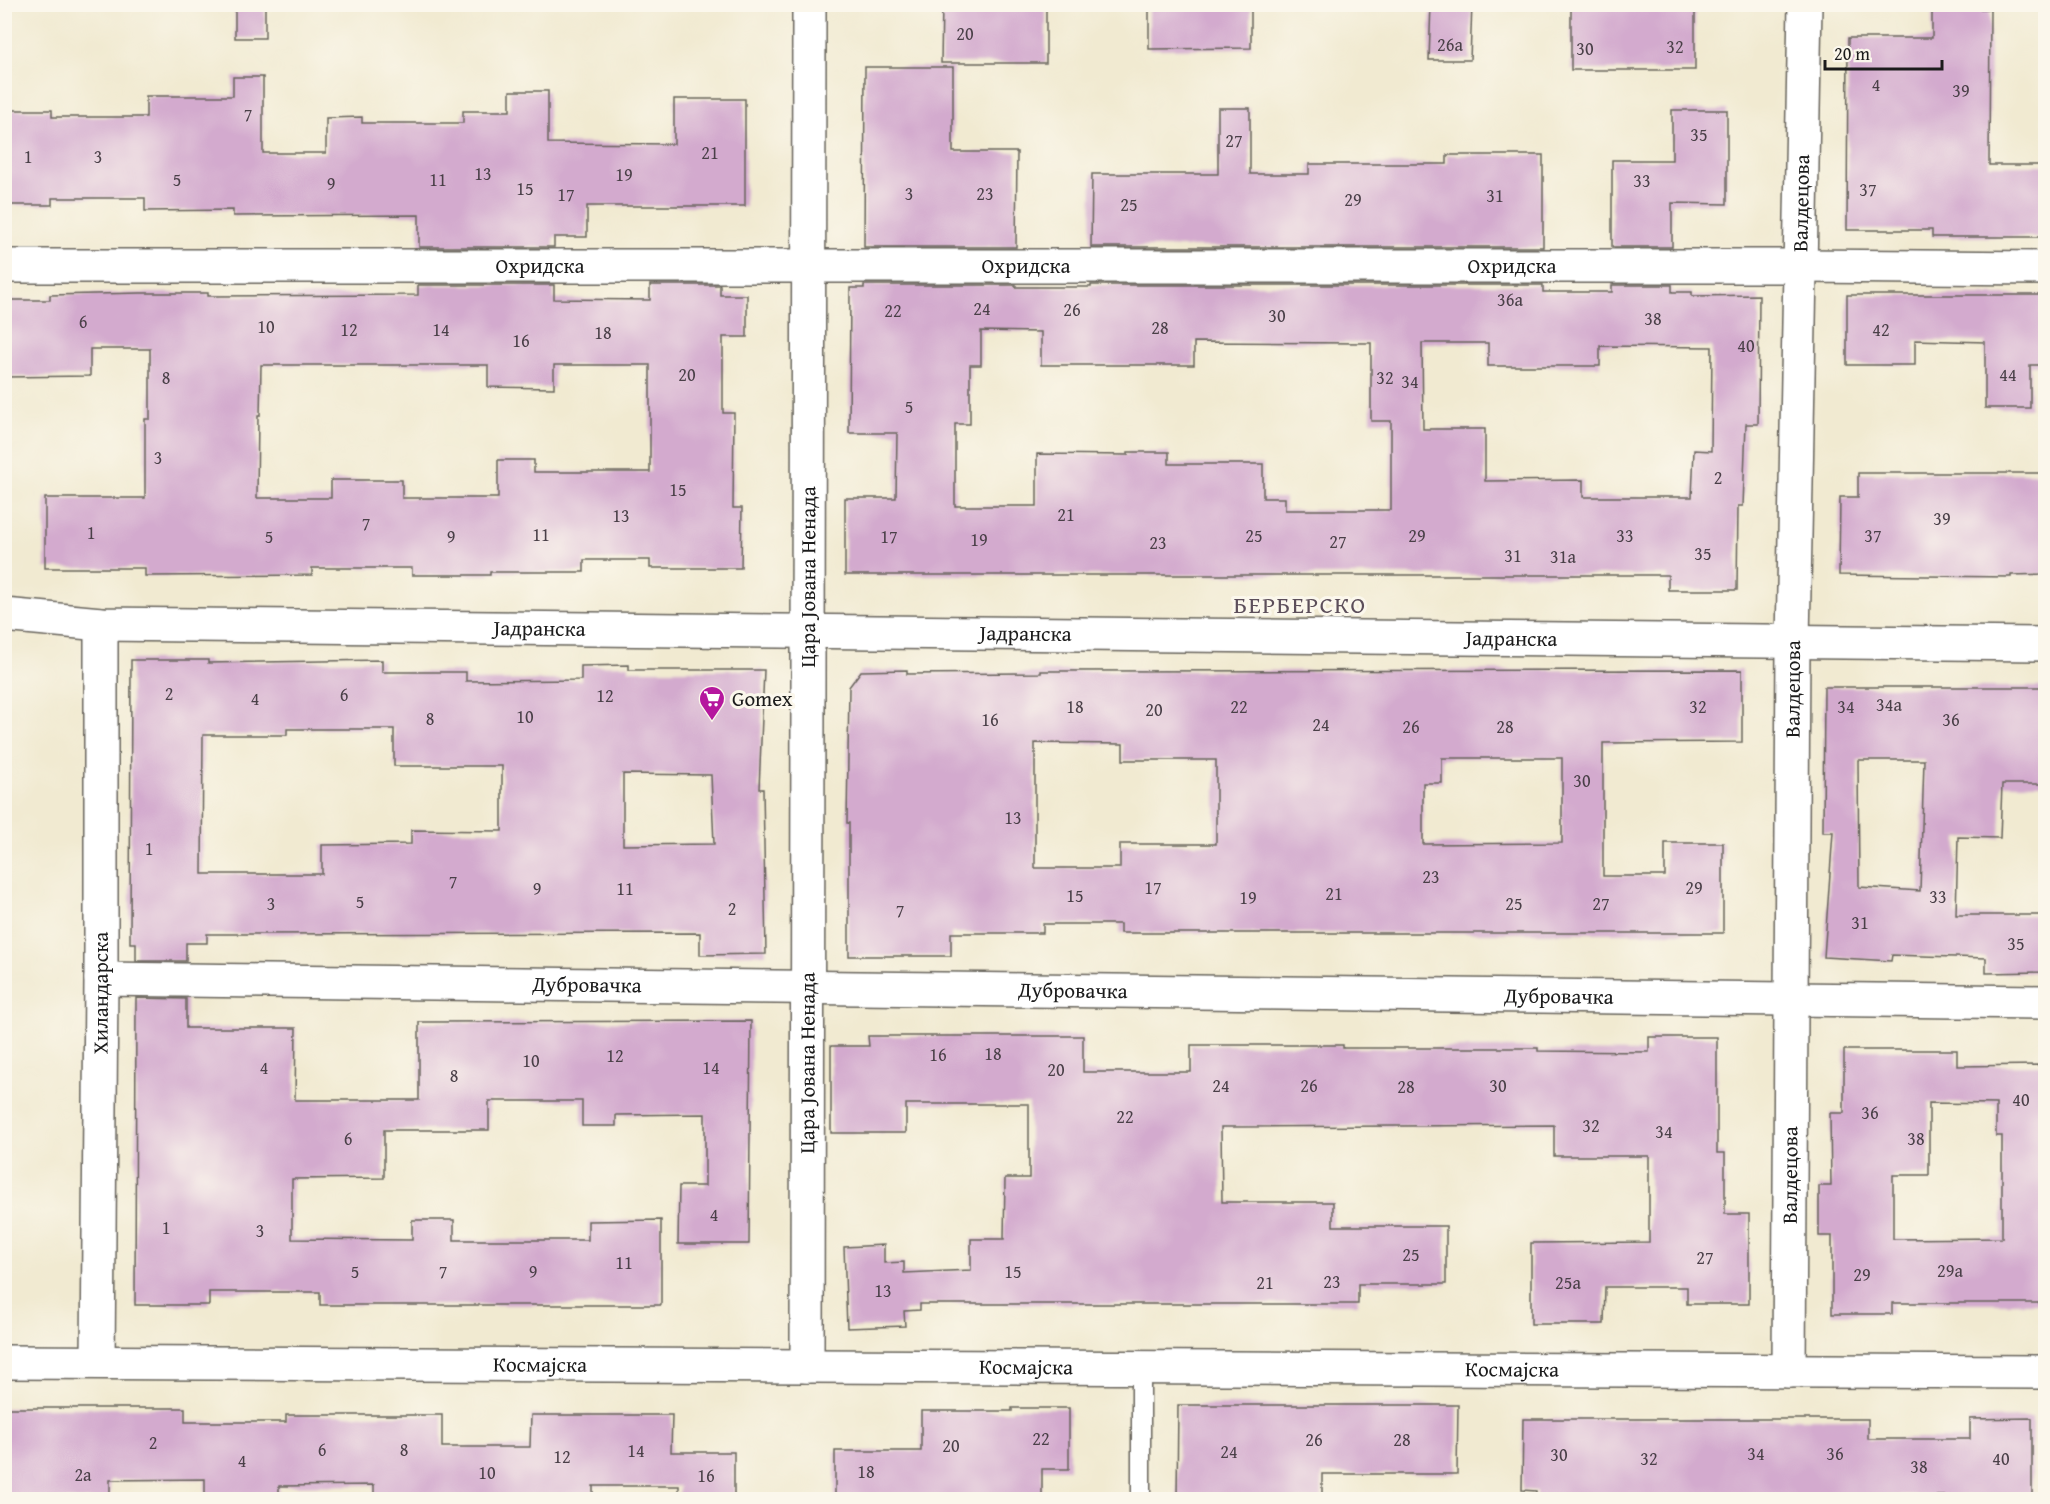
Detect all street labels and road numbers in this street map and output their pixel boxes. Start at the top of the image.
street label: Валдецова [1784,154,1817,252]
street label: Охридска [495,250,585,281]
street label: Охридска [981,250,1071,281]
street label: Охридска [1467,250,1557,281]
street label: Цара Јована Ненада [792,486,823,668]
street label: Јадранска [490,612,586,644]
street label: Јадранска [976,617,1072,649]
street label: Јадранска [1462,622,1558,654]
street label: Валдецова [1776,640,1808,738]
street label: Хиландарска [84,932,116,1054]
street label: Дубровачка [531,968,642,1000]
street label: Цара Јована Ненада [791,972,823,1154]
street label: Дубровачка [1017,974,1128,1006]
street label: Дубровачка [1503,980,1614,1012]
street label: Валдецова [1774,1126,1805,1224]
street label: Космајска [493,1348,587,1380]
street label: Космајска [979,1351,1073,1382]
street label: Космајска [1465,1353,1559,1385]

